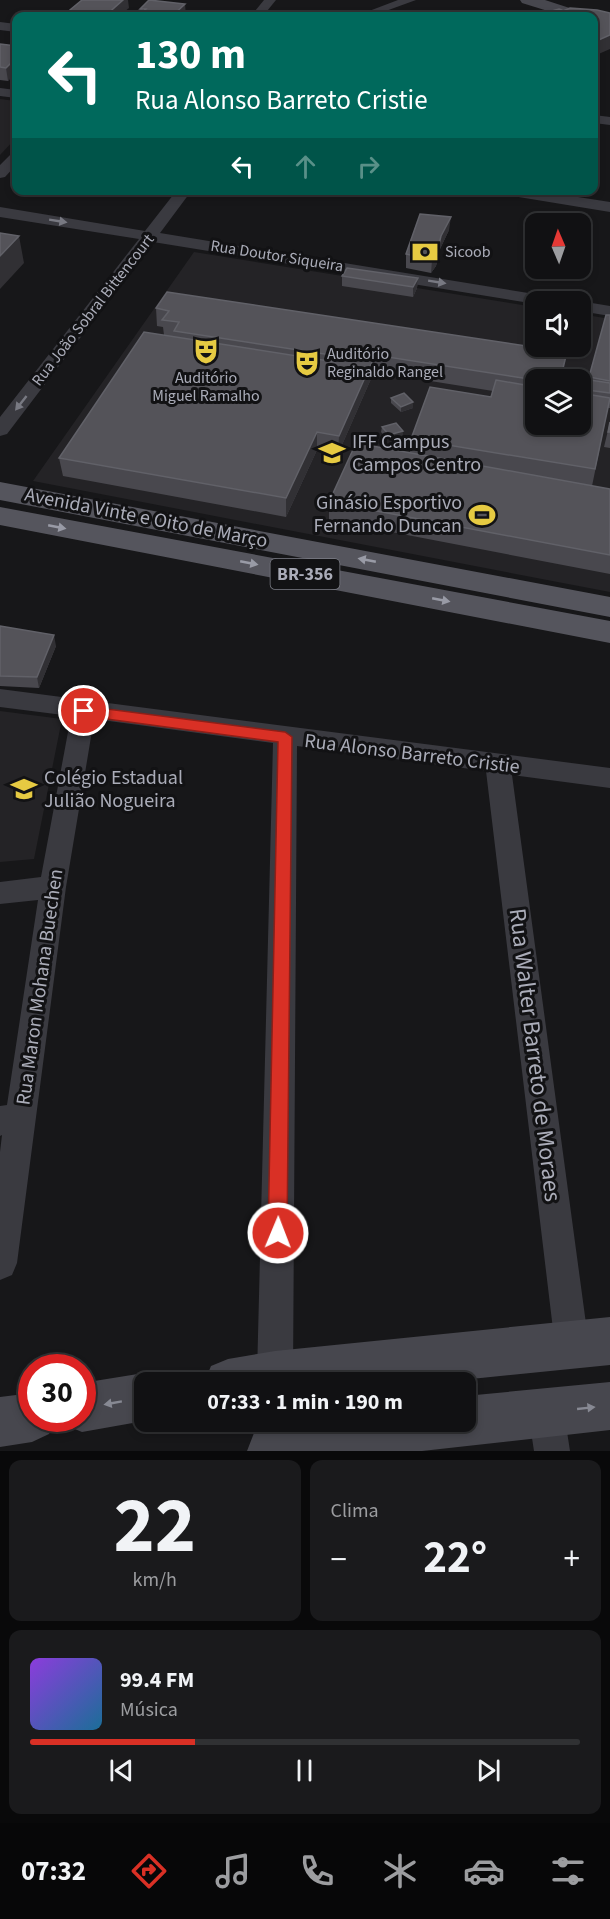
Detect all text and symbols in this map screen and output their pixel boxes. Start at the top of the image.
text: 130 m [135,25,246,85]
icon: left [36,36,114,114]
text: Rua Alonso Barreto Cristie [135,81,428,120]
icon: left [226,150,259,183]
icon: ahead [289,150,322,183]
icon: right [352,150,385,183]
north arrow [525,213,591,279]
map controls [525,213,591,435]
one-way arrow [48,217,67,226]
street label: Rua João Sobral Bittencourt [27,229,160,391]
street label: Rua Doutor Siqueira [209,235,345,277]
bank icon: Sicoob [410,237,440,267]
place label: Sicoob [445,241,491,263]
one-way arrow [428,278,447,287]
button: sound [525,291,591,357]
theatre icon: Auditório Miguel Ramalho [191,336,221,366]
place label: Auditório Reginaldo Rangel [327,343,443,383]
theatre icon: Auditório Reginaldo Rangel [292,348,322,378]
place label: Auditório Miguel Ramalho [152,367,260,407]
button: layers [525,369,591,435]
one-way arrow [14,395,27,411]
place label: IFF Campus Campos Centro [352,428,481,479]
school or university icon: IFF Campus Campos Centro [317,438,347,468]
street label: Avenida Vinte e Oito de Março [22,481,270,555]
place label: Ginásio Esportivo Fernando Duncan [314,489,462,540]
sports icon: Ginásio Esportivo Fernando Duncan [467,500,497,530]
one-way arrow [48,522,67,531]
one-way arrow [357,555,376,564]
one-way arrow [240,559,259,568]
road number: BR-356 [270,559,340,589]
one-way arrow [431,596,450,605]
pin [58,685,109,736]
icon: arrive [67,694,100,727]
street label: Rua Alonso Barreto Cristie [303,727,521,781]
place label: Colégio Estadual Julião Nogueira [44,764,183,815]
school or university icon: Colégio Estadual Julião Nogueira [9,774,39,804]
street label: Rua Maron Mohana Buechen [10,867,70,1107]
street label: Rua Walter Barreto de Moraes [500,906,570,1204]
position arrow [246,1201,310,1265]
speed limit sign: 30 [18,1354,96,1432]
text: 07:33 · 1 min · 190 m [207,1386,403,1418]
one-way arrow [104,1398,123,1407]
one-way arrow [576,1403,595,1413]
text: 22 [114,1471,196,1582]
text: Clima [331,1497,379,1525]
text: 22° [423,1526,487,1590]
text: − [331,1536,347,1583]
text: + [564,1536,580,1583]
text: km/h [133,1566,177,1594]
text: 99.4 FM [120,1664,194,1696]
text: Música [120,1696,178,1724]
icon: previous [105,1754,138,1787]
icon: pause [288,1754,321,1787]
icon: next [472,1754,505,1787]
icon: directions [128,1850,170,1892]
icon: music [212,1850,254,1892]
icon: phone [296,1850,338,1892]
icon: climate [379,1850,421,1892]
icon: car [463,1850,505,1892]
icon: filters [547,1850,589,1892]
text: 07:32 [21,1852,86,1891]

